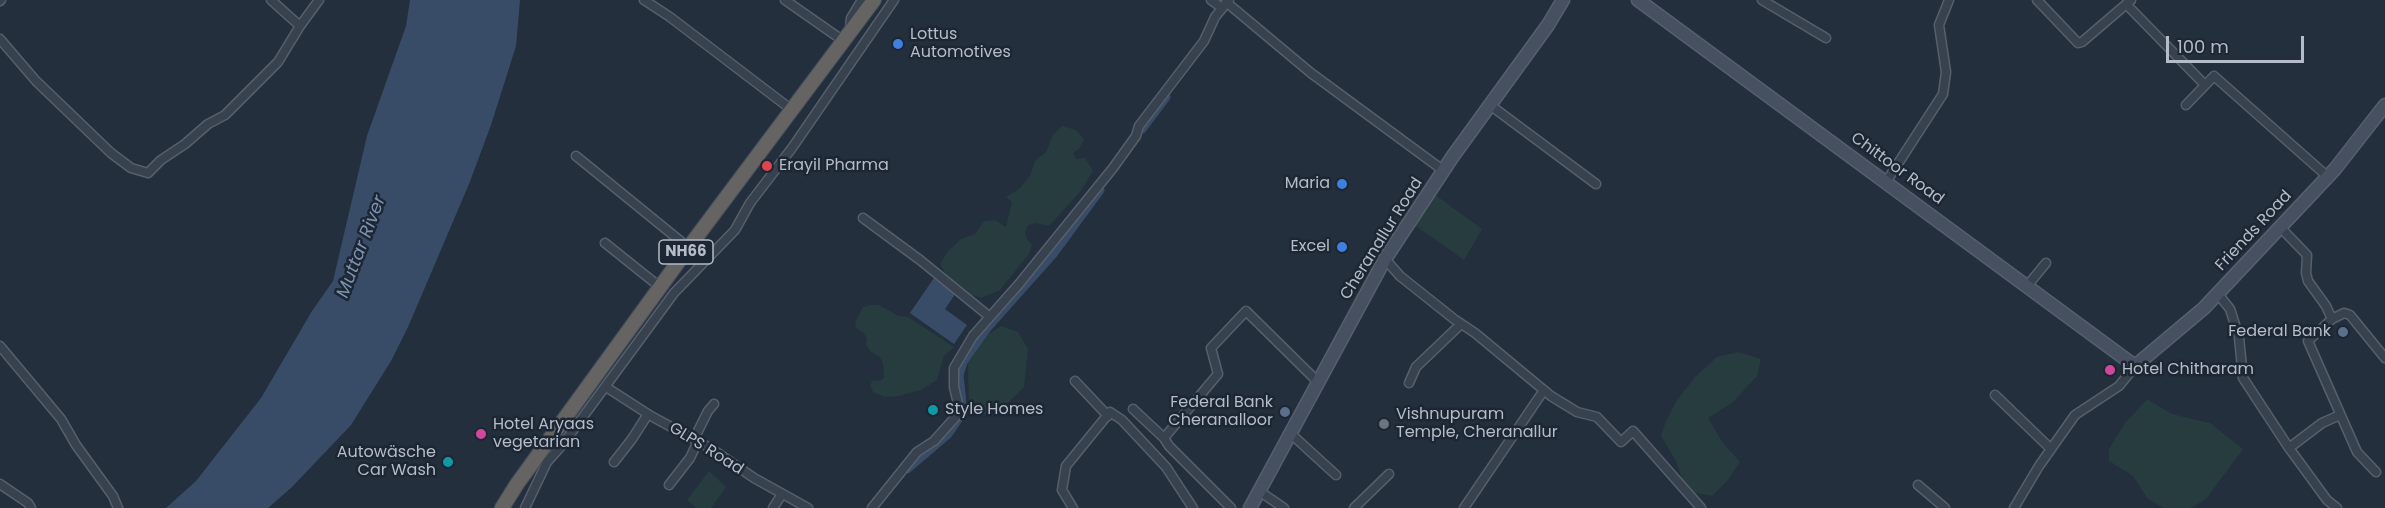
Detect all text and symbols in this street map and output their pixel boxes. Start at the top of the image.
scale bar [2169,24,2307,62]
place label: Lottus Automotives [910,25,1011,63]
text: 100 m [2177,34,2229,59]
marker: Lottus Automotives [891,37,905,51]
street label: Chittoor Road [1847,129,1947,209]
place label: Erayil Pharma [779,156,889,176]
marker: Erayil Pharma [760,159,774,173]
place label: Maria [1285,174,1330,194]
street label: Cheranallur Road [1337,174,1427,304]
marker: Maria [1335,177,1349,191]
street label: Friends Road [2212,187,2296,275]
water label: Muttar River [333,193,391,301]
place label: Excel [1291,237,1330,257]
road number: NH66 [659,240,713,264]
marker: Excel [1335,240,1349,254]
place label: Federal Bank [2228,322,2331,342]
marker: Federal Bank [2336,325,2350,339]
place label: Hotel Chitharam [2122,360,2254,380]
marker: Hotel Chitharam [2103,363,2117,377]
place label: Federal Bank Cheranalloor [1168,393,1273,431]
place label: Style Homes [945,400,1043,420]
marker: Style Homes [926,403,940,417]
marker: Federal Bank Cheranalloor [1278,405,1292,419]
place label: Vishnupuram Temple, Cheranallur [1396,405,1558,443]
place label: Hotel Aryaas vegetarian [493,415,594,453]
marker: Vishnupuram Temple, Cheranallur [1377,417,1391,431]
street label: GLPS Road [665,419,747,479]
marker: Hotel Aryaas vegetarian [474,427,488,441]
place label: Autowäsche Car Wash [337,443,436,481]
marker: Autowäsche Car Wash [441,455,455,469]

